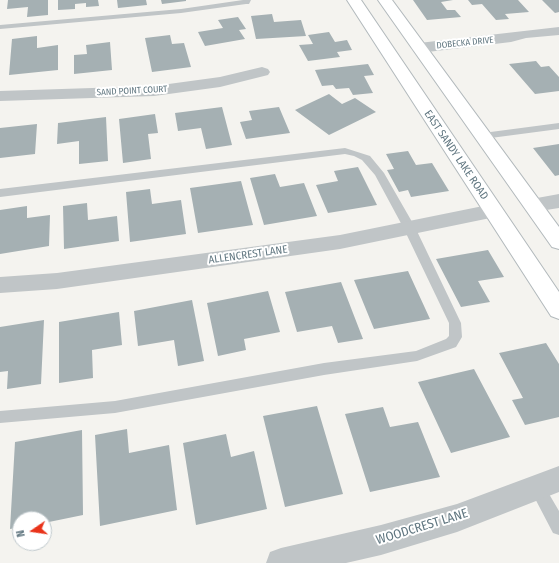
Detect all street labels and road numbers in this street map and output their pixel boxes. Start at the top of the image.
street label: DOBECKA DRIVE [436,35,494,51]
street label: SAND POINT COURT [96,84,168,98]
street label: EAST SANDY LAKE ROAD [421,108,491,202]
street label: ALLENCREST LANE [208,243,288,267]
street label: WOODCREST LANE [374,506,470,548]

